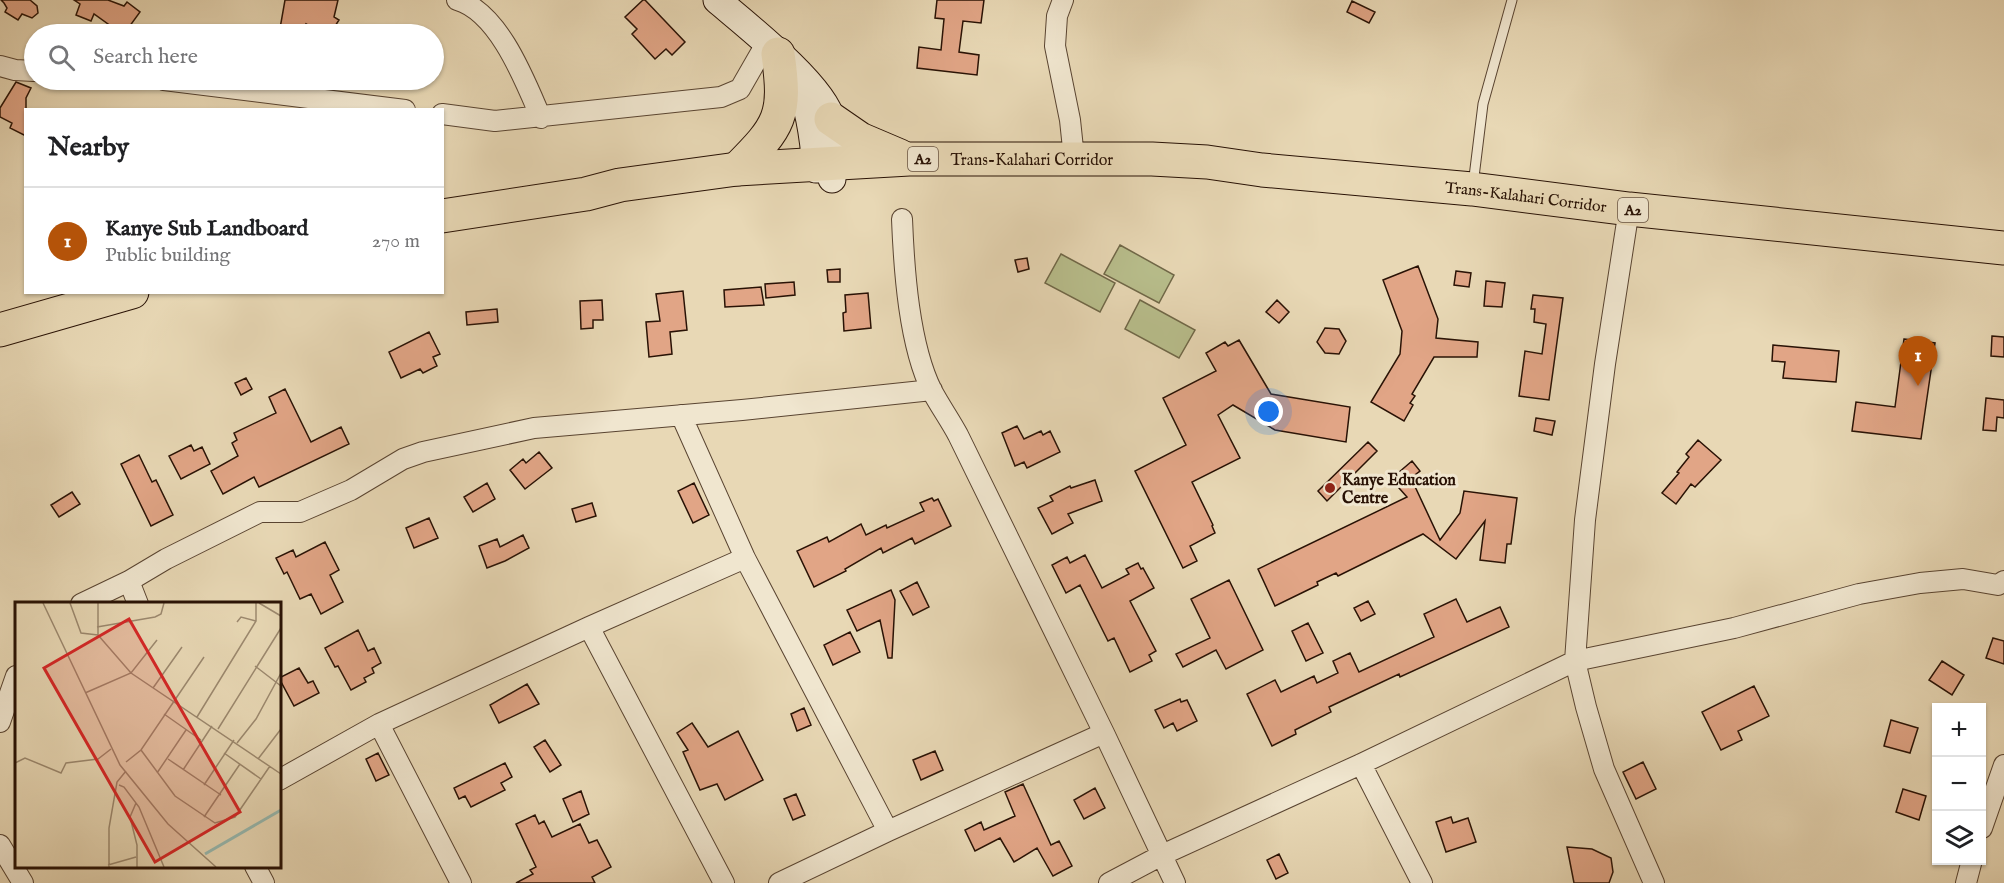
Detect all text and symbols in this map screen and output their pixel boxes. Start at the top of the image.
search box [24,24,444,90]
icon: search [45,41,78,74]
text: Search here [93,43,198,71]
text: Nearby [48,131,129,164]
road number: A2 [908,147,938,171]
street label: Trans-Kalahari Corridor [950,151,1113,171]
street label: Trans-Kalahari Corridor [1444,179,1608,218]
road number: A2 [1618,198,1648,222]
text: Kanye Sub Landboard [105,215,308,243]
text: 1 [64,229,71,254]
text: 270 m [372,229,420,254]
text: Public building [105,243,230,268]
pin: 1 [1898,336,1938,386]
your location [1254,397,1283,426]
place label: Kanye Education Centre [1342,471,1456,509]
marker: Kanye Education Centre [1323,481,1337,495]
inset map [15,602,280,868]
map controls [1932,703,1986,865]
button: + [1932,703,1986,757]
button: − [1932,757,1986,811]
button: layers [1932,811,1986,865]

